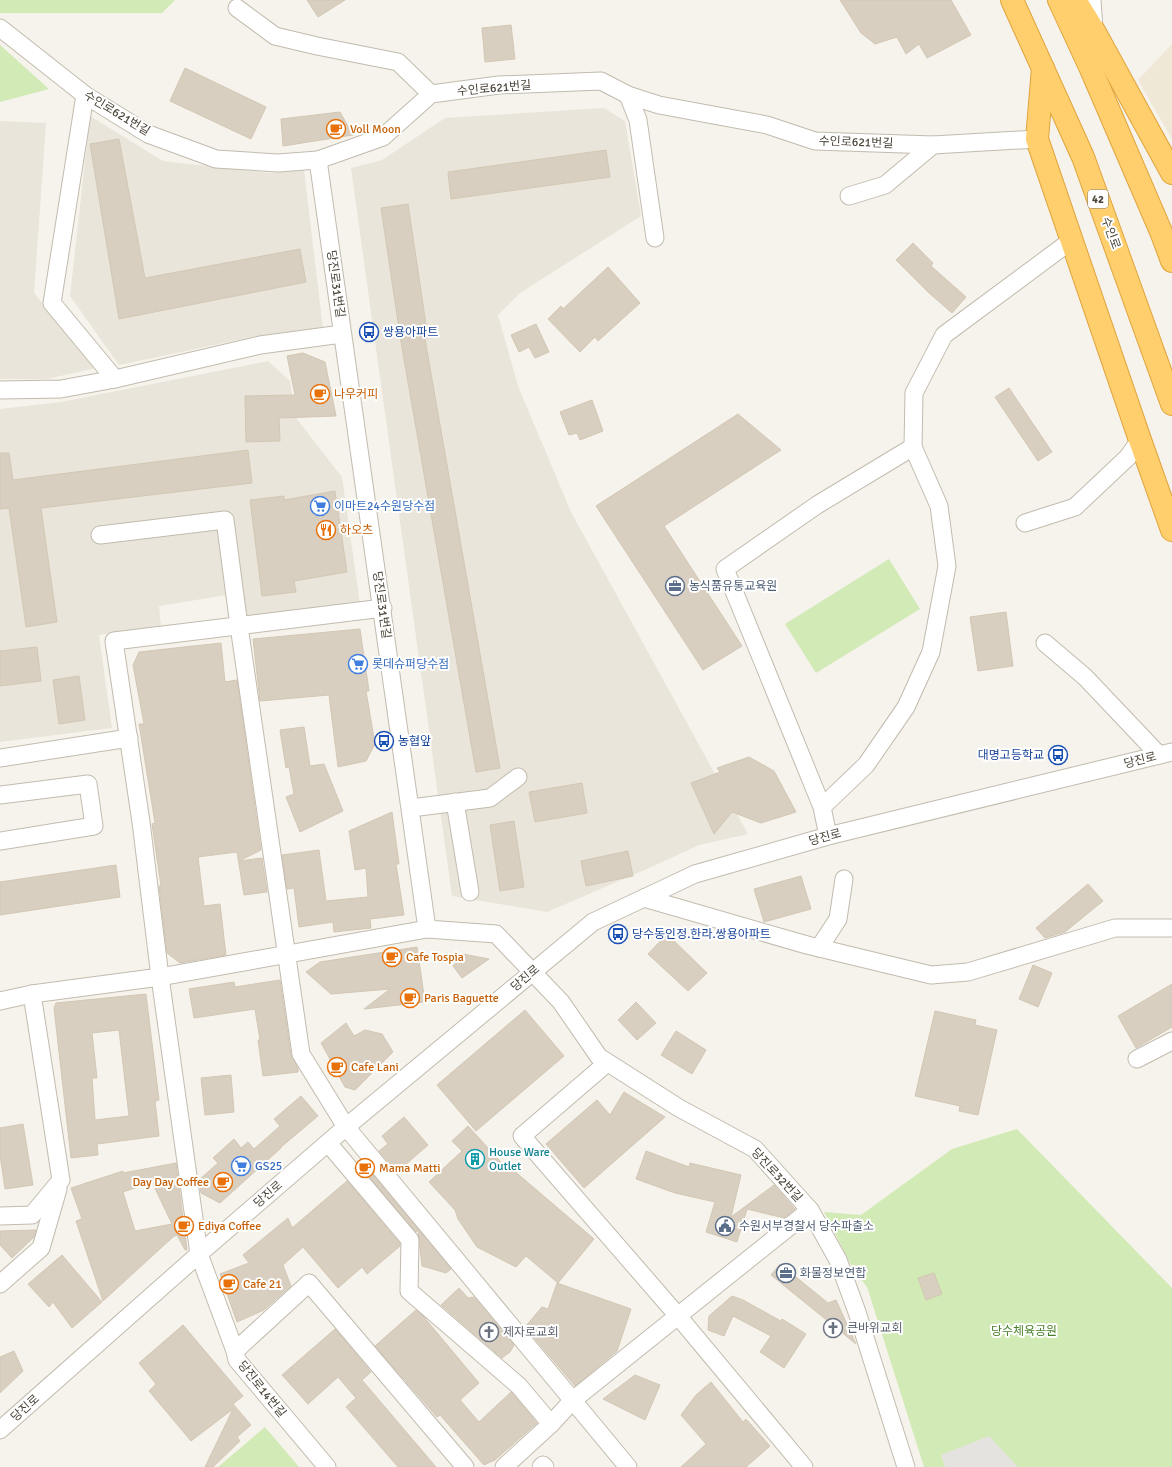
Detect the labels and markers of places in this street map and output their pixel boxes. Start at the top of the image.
cafe icon: Voll Moon [325,118,347,140]
place label: Voll Moon [350,122,401,137]
bus stop icon: 쌍용아파트 [358,321,380,343]
place label: 쌍용아파트 [383,325,438,340]
cafe icon: 나우커피 [309,383,331,405]
place label: 나우커피 [334,387,378,402]
supermarket icon: 이마트24수원당수점 [309,495,331,517]
place label: 이마트24수원당수점 [334,499,435,514]
restaurant icon: 하오츠 [315,519,337,541]
place label: 하오츠 [340,523,373,538]
office icon: 농식품유통교육원 [664,575,686,597]
place label: 농식품유통교육원 [689,579,777,594]
supermarket icon: 롯데슈퍼당수점 [347,653,369,675]
place label: 롯데슈퍼당수점 [372,657,449,672]
bus stop icon: 농협앞 [373,730,395,752]
place label: 농협앞 [398,734,431,749]
bus stop icon: 대명고등학교 [1047,744,1069,766]
place label: 대명고등학교 [978,748,1044,763]
bus stop icon: 당수동인정.한라.쌍용아파트 [607,923,629,945]
place label: 당수동인정.한라.쌍용아파트 [632,927,771,942]
cafe icon: Cafe Tospia [381,946,403,968]
place label: Cafe Tospia [406,950,464,965]
cafe icon: Paris Baguette [399,987,421,1009]
place label: Paris Baguette [424,991,499,1006]
cafe icon: Cafe Lani [326,1056,348,1078]
place label: Cafe Lani [351,1060,399,1075]
place label: House Ware Outlet [489,1145,550,1174]
building icon: House Ware Outlet [464,1148,486,1170]
supermarket icon: GS25 [230,1155,252,1177]
cafe icon: Mama Matti [354,1157,376,1179]
place label: GS25 [255,1159,282,1174]
place label: Mama Matti [379,1161,440,1176]
cafe icon: Day Day Coffee [212,1171,234,1193]
place label: Day Day Coffee [132,1175,209,1190]
cafe icon: Ediya Coffee [173,1215,195,1237]
public building icon: 수원서부경찰서 당수파출소 [714,1215,736,1237]
place label: Ediya Coffee [198,1219,261,1234]
place label: 수원서부경찰서 당수파출소 [739,1219,874,1234]
office icon: 화물정보연합 [775,1262,797,1284]
place label: 화물정보연합 [800,1266,866,1281]
cafe icon: Cafe 21 [218,1273,240,1295]
place label: Cafe 21 [243,1277,282,1292]
church icon: 큰바위교회 [822,1317,844,1339]
church icon: 제자로교회 [478,1321,500,1343]
place label: 큰바위교회 [847,1321,902,1336]
place label: 제자로교회 [503,1325,558,1340]

